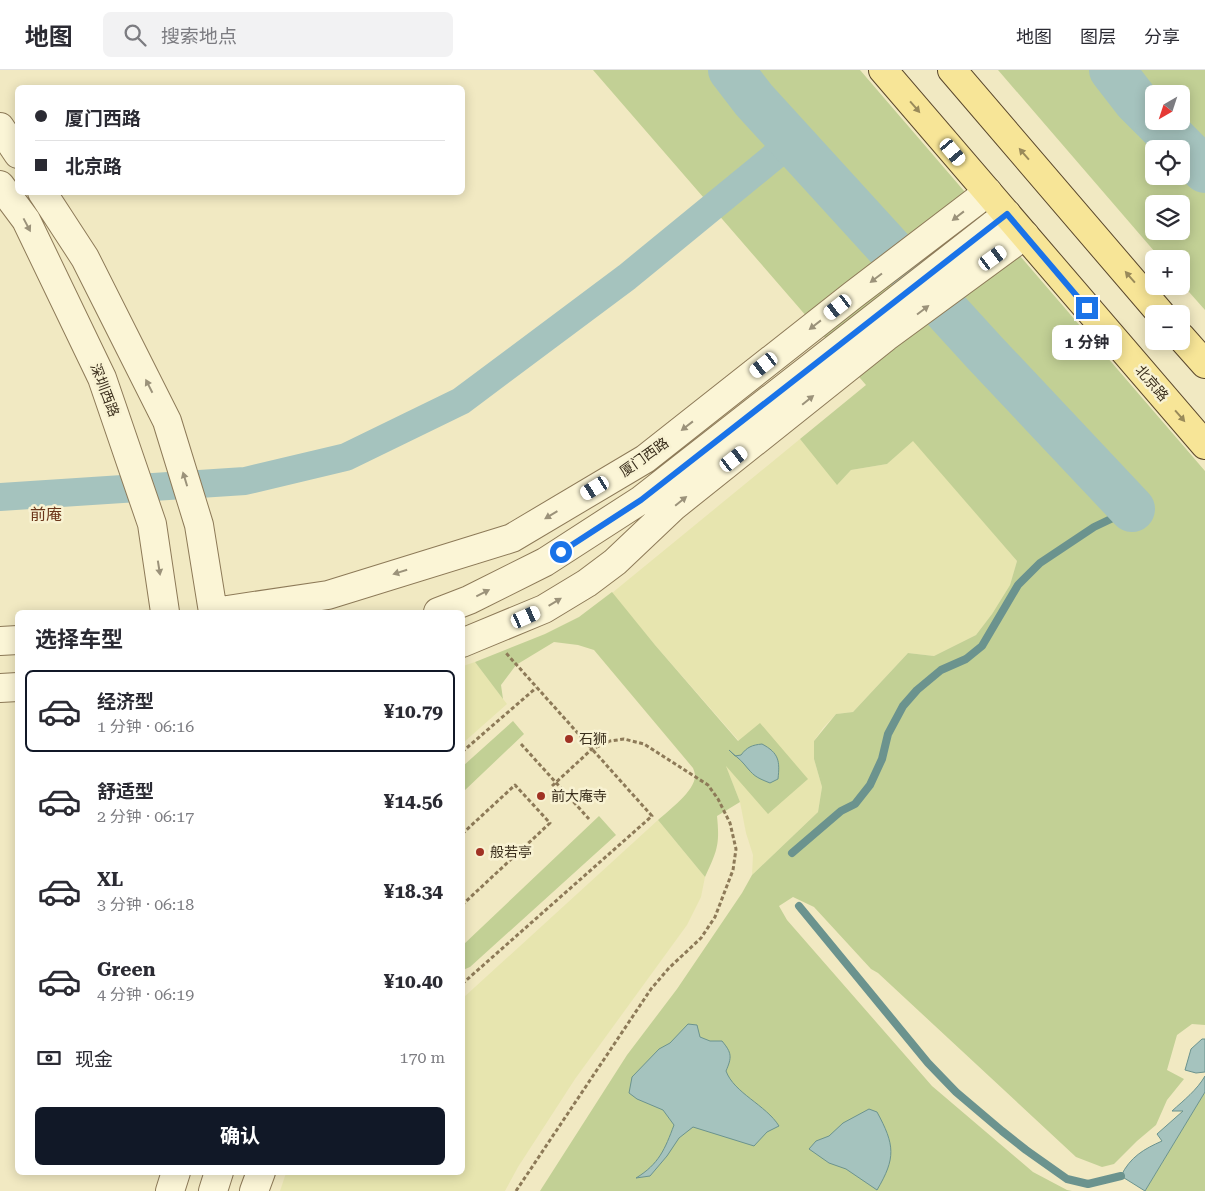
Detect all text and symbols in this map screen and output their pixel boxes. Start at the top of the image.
search box [103,12,453,57]
icon: search [121,21,149,49]
text: 地图 [25,23,73,51]
text: 搜索地点 [161,25,237,48]
text: 地图 [1016,26,1052,47]
text: 图层 [1080,26,1116,47]
text: 分享 [1144,26,1180,47]
north arrow [1145,85,1190,130]
map controls [1145,85,1190,350]
one-way arrow [909,101,920,113]
text: 厦门西路 [65,107,141,130]
car [937,136,968,168]
button: locate [1145,140,1190,185]
one-way arrow [1018,147,1029,160]
text: 北京路 [65,155,122,178]
button: layers [1145,195,1190,240]
one-way arrow [951,211,964,222]
one-way arrow [23,218,31,232]
car [976,243,1009,273]
button: + [1145,250,1190,295]
one-way arrow [1124,270,1135,283]
one-way arrow [869,273,883,283]
car [821,292,854,322]
route end [1076,297,1098,319]
one-way arrow [916,304,929,315]
button: − [1145,305,1190,350]
one-way arrow [808,320,821,331]
callout: 1 分钟 [1052,326,1122,360]
text: 1 分钟 [1064,333,1110,352]
car [747,350,780,380]
street label: 深圳西路 [87,361,123,419]
street label: 北京路 [1132,362,1172,404]
one-way arrow [145,379,153,393]
one-way arrow [801,394,814,405]
one-way arrow [1174,410,1186,422]
one-way arrow [681,420,694,431]
street label: 厦门西路 [616,434,672,480]
car [717,444,750,474]
one-way arrow [180,471,188,486]
car [578,474,611,502]
one-way arrow [674,496,688,506]
district label: 前庵 [30,505,62,524]
one-way arrow [545,510,558,519]
route start [550,541,572,563]
one-way arrow [155,561,163,577]
one-way arrow [392,569,407,577]
one-way arrow [476,589,490,597]
one-way arrow [548,598,561,607]
car [509,604,542,630]
text: 选择车型 [35,627,123,652]
icon: car [37,689,82,734]
text: 经济型 [97,690,154,713]
text: ¥10.79 [384,700,443,723]
text: 1 分钟 · 06:16 [97,717,194,736]
place label: 石狮 [579,731,607,747]
marker: 石狮 [563,733,575,745]
icon: car [37,779,82,824]
text: 舒适型 [97,780,154,803]
place label: 前大庵寺 [551,788,607,804]
text: ¥14.56 [384,790,443,813]
marker: 前大庵寺 [535,790,547,802]
text: 2 分钟 · 06:17 [97,807,194,826]
place label: 般若亭 [490,844,532,860]
marker: 般若亭 [474,846,486,858]
text: XL [97,868,123,891]
icon: car [37,869,82,914]
text: ¥18.34 [384,880,443,903]
text: 3 分钟 · 06:18 [97,895,194,914]
text: Green [97,958,155,981]
icon: car [37,959,82,1004]
text: ¥10.40 [384,970,443,993]
text: 4 分钟 · 06:19 [97,985,194,1004]
icon: cash [35,1044,63,1072]
text: 现金 [75,1048,113,1071]
text: 170 m [399,1048,445,1067]
button: 确认 [35,1107,445,1165]

